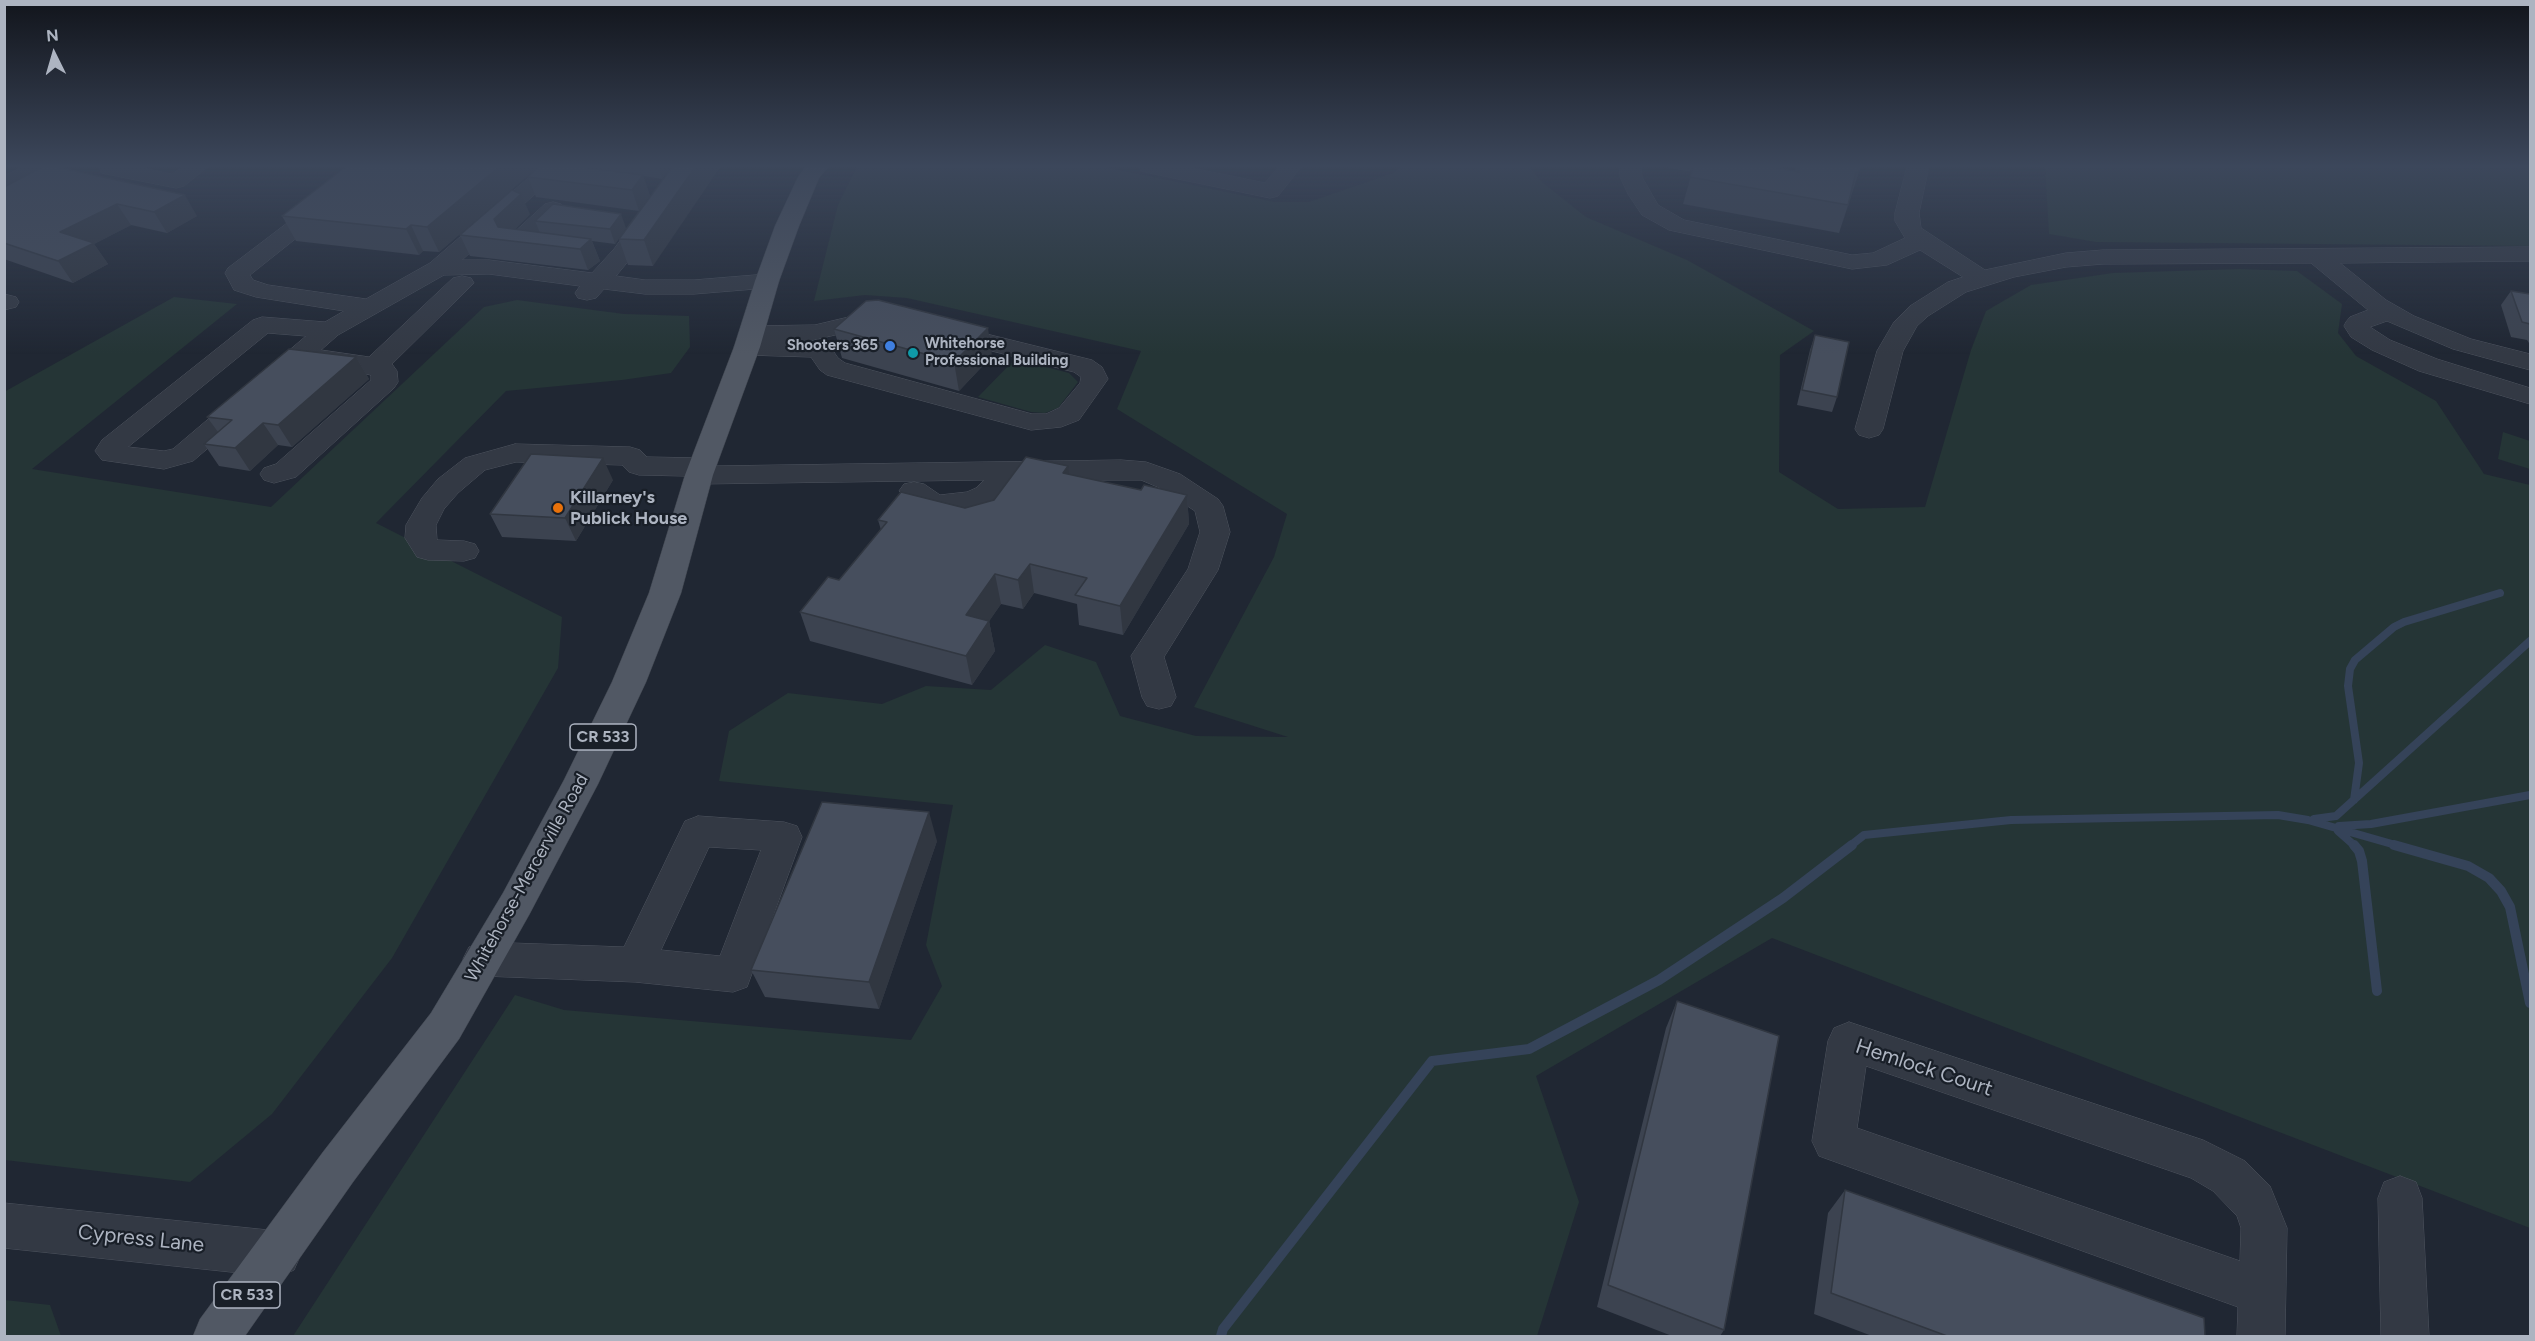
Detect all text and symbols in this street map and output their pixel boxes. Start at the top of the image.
north arrow [24,24,84,84]
text: N [45,26,59,46]
place label: Whitehorse Professional Building [925,335,1069,370]
place label: Shooters 365 [787,337,878,355]
marker: Shooters 365 [883,339,897,353]
marker: Whitehorse Professional Building [906,346,920,360]
place label: Killarney's Publick House [570,487,687,530]
marker: Killarney's Publick House [551,501,565,515]
road number: CR 533 [570,724,636,750]
street label: Whitehorse-Mercerville Road [461,770,593,986]
street label: Hemlock Court [1852,1034,1996,1102]
street label: Cypress Lane [77,1220,205,1258]
road number: CR 533 [214,1282,280,1308]

